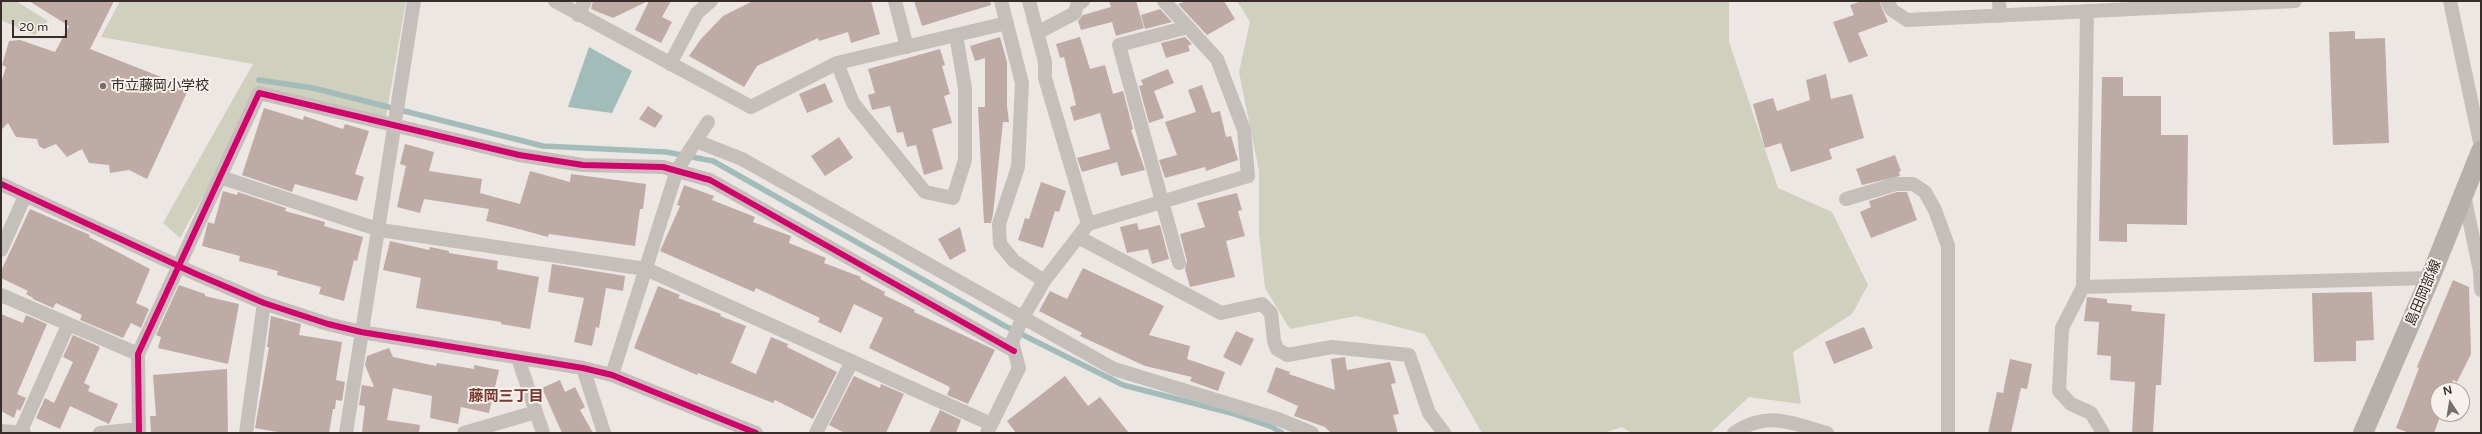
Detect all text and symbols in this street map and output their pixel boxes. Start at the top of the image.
scale bar [14,12,69,38]
text: 20 m [19,20,48,34]
place label: 市立藤岡小学校 [111,78,209,94]
marker: 市立藤岡小学校 [98,81,108,91]
street label: 島田岡部線 [2403,258,2445,328]
north arrow [2430,382,2470,422]
text: N [2442,383,2453,398]
district label: 藤岡三丁目 [469,388,543,406]

